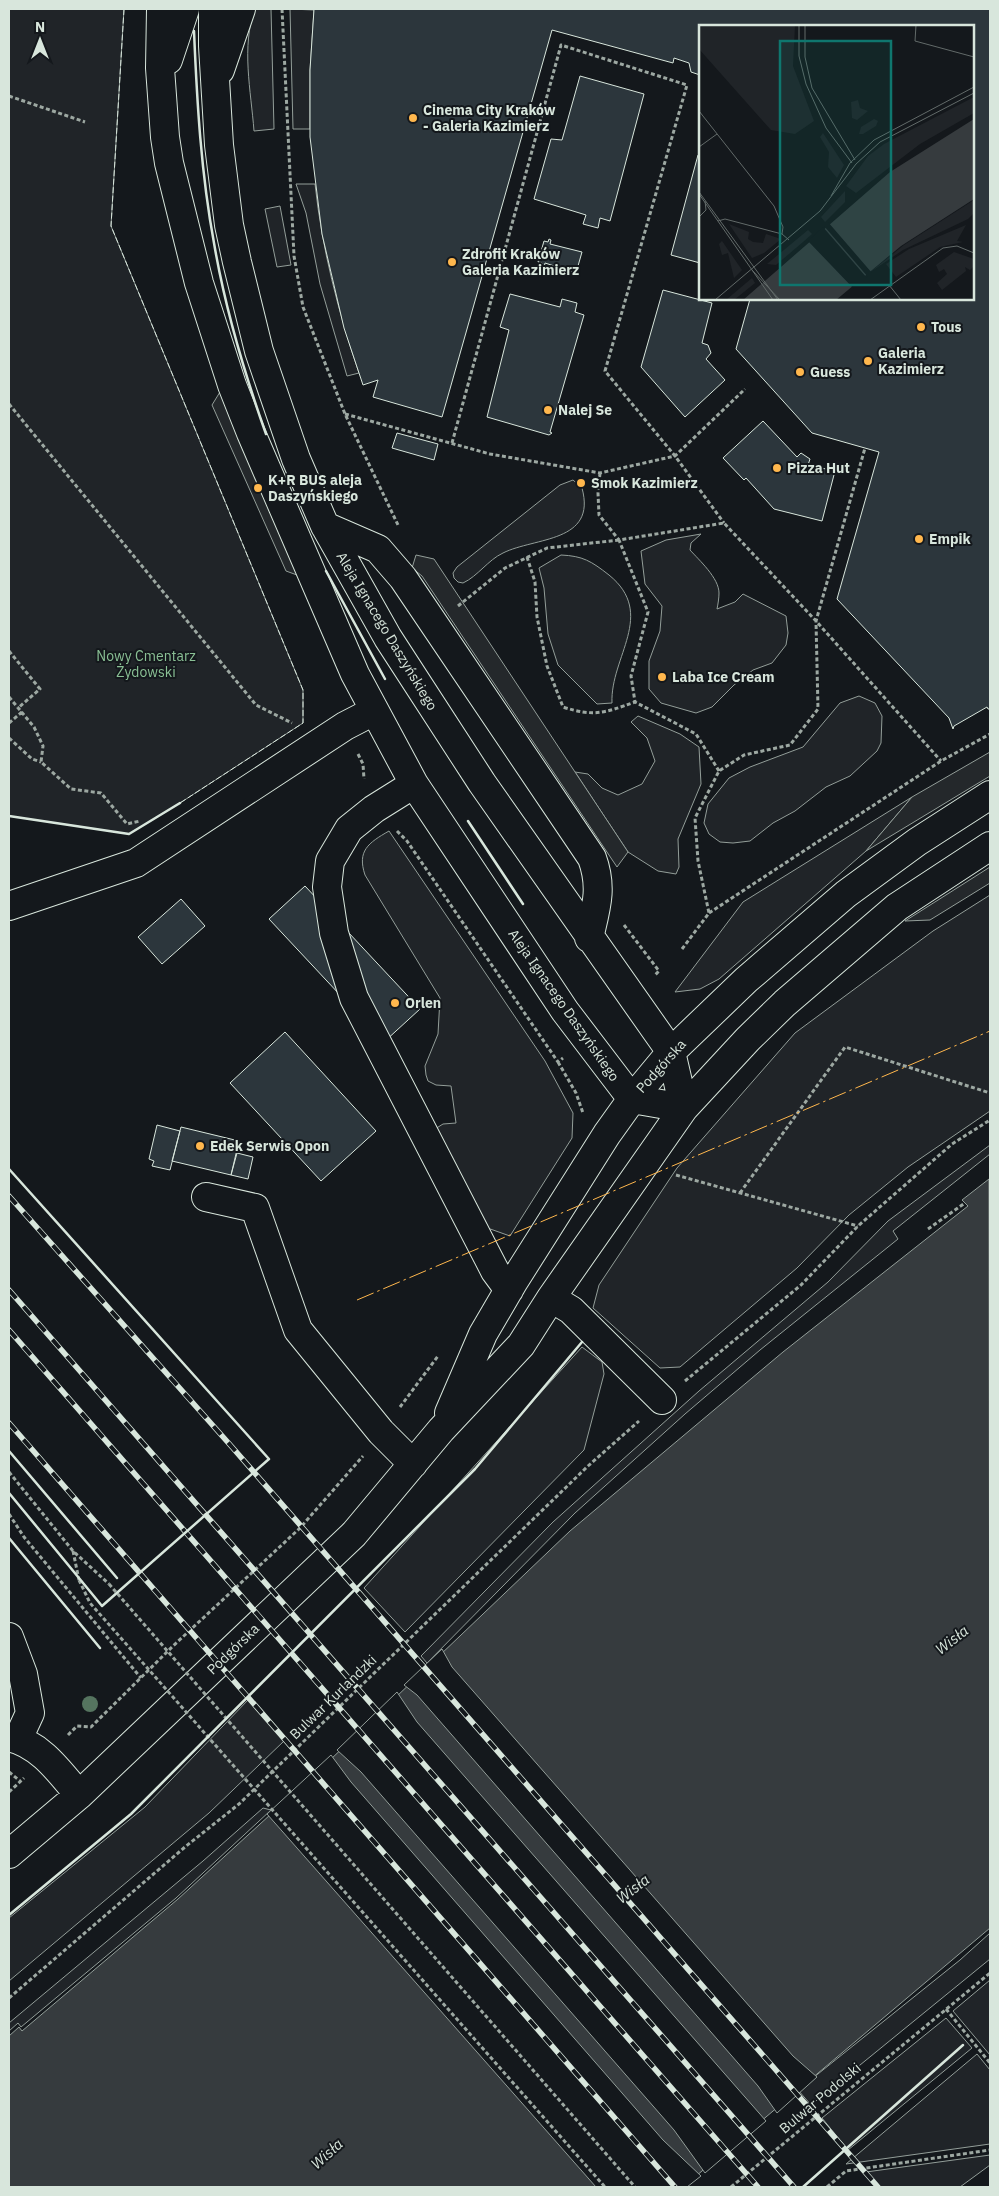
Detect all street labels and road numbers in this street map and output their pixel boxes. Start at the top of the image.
street label: Aleja Ignacego Daszyńskiego [332,548,442,714]
street label: Aleja Ignacego Daszyńskiego [504,925,624,1085]
street label: Podgórska [632,1035,690,1097]
street label: Podgórska [203,1619,263,1678]
street label: Bulwar Kurlandzki [286,1651,380,1743]
street label: Bulwar Podolski [776,2059,864,2137]

